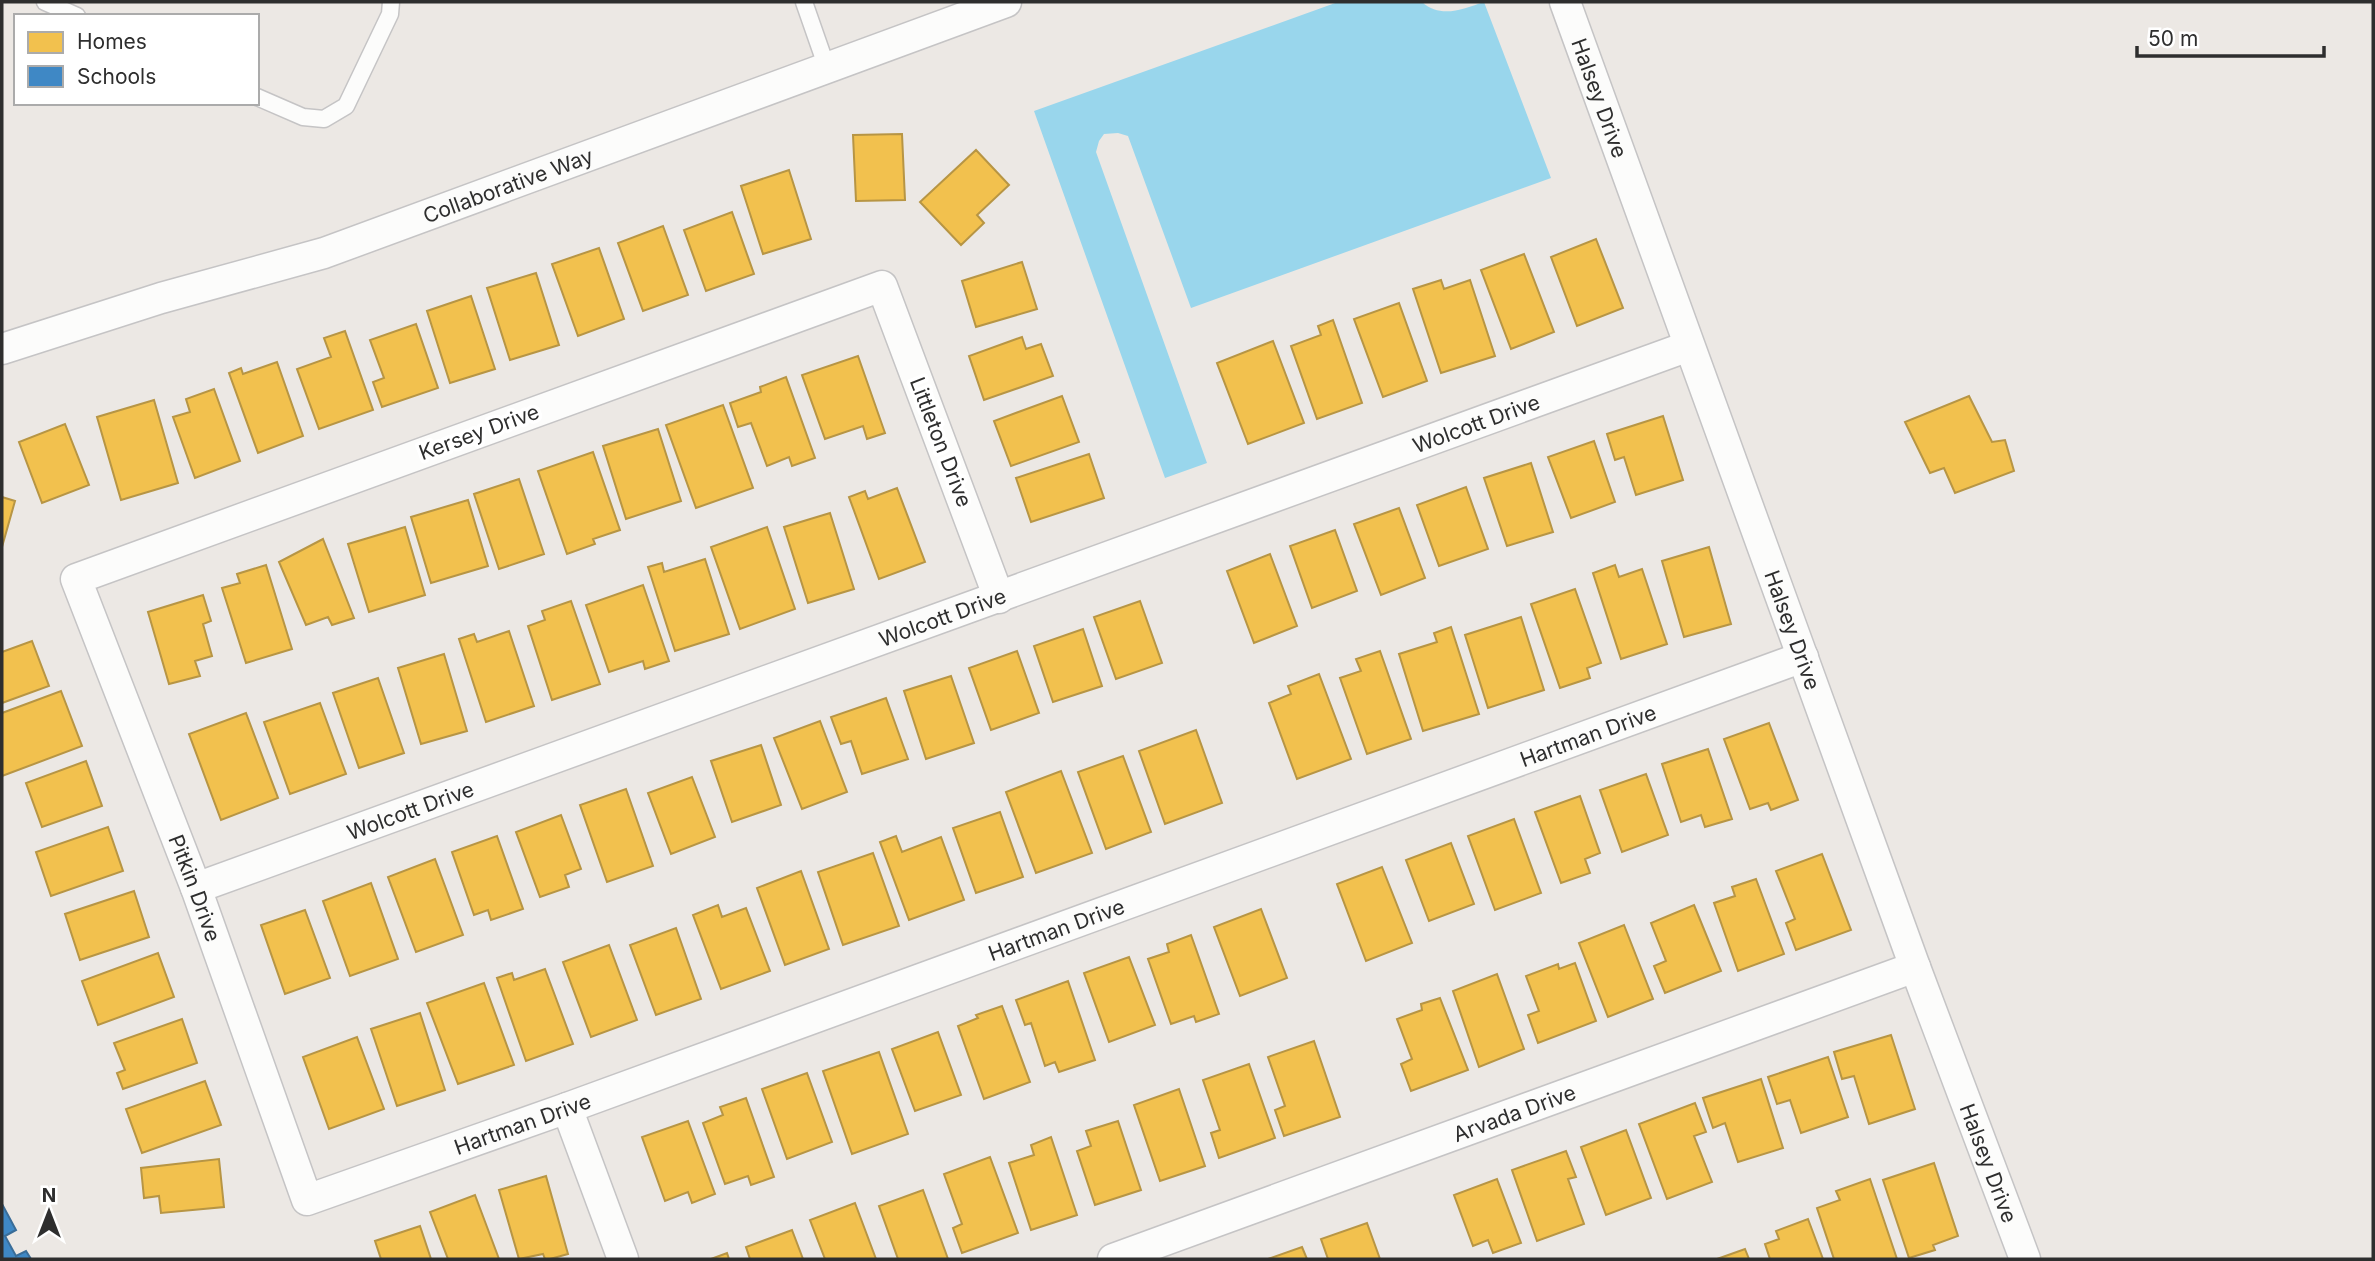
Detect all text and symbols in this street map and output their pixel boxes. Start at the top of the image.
legend [14,14,259,105]
scale bar [2137,14,2324,58]
text: 50 m [2148,26,2198,51]
text: Homes [77,29,147,54]
street label: Halsey Drive [1567,35,1633,161]
text: Schools [77,64,156,89]
street label: Collaborative Way [419,143,597,228]
street label: Littleton Drive [905,373,977,511]
street label: Wolcott Drive [1409,389,1543,458]
street label: Kersey Drive [415,399,543,465]
street label: Halsey Drive [1760,567,1826,693]
street label: Wolcott Drive [875,583,1009,652]
street label: Hartman Drive [1516,699,1659,772]
street label: Wolcott Drive [343,776,477,845]
street label: Pitkin Drive [164,831,227,945]
street label: Hartman Drive [985,893,1128,966]
street label: Arvada Drive [1449,1079,1579,1147]
street label: Hartman Drive [451,1088,594,1159]
street label: Halsey Drive [1955,1100,2023,1226]
north arrow [14,1177,84,1247]
text: N [42,1184,56,1207]

